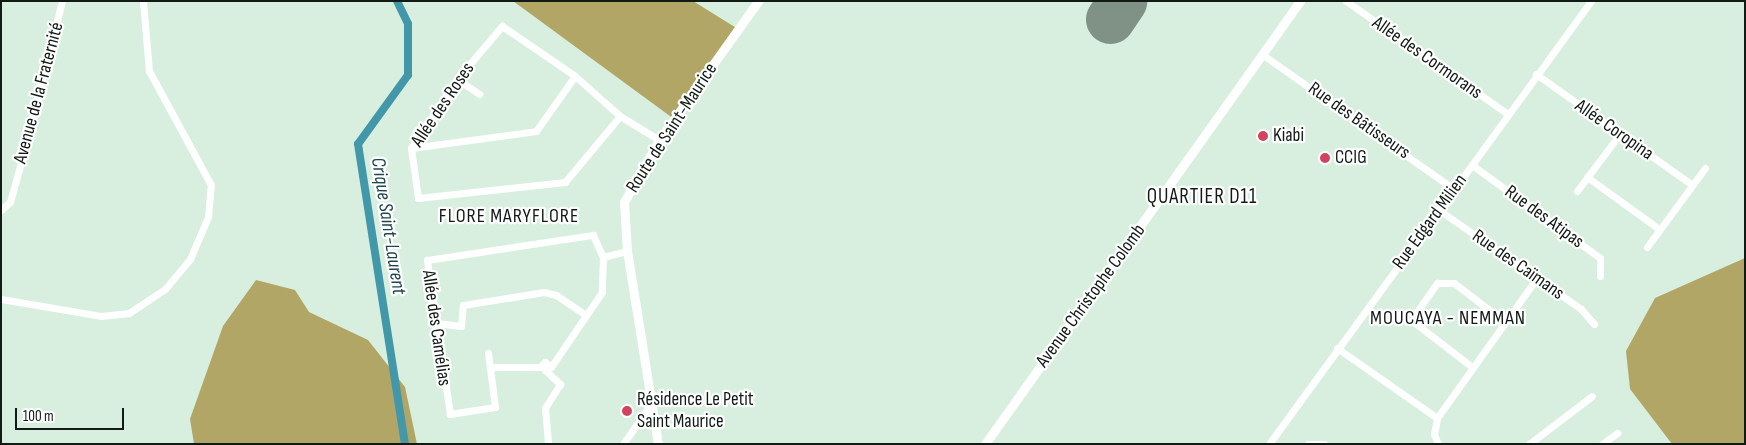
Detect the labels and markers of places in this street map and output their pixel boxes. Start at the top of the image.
place label: Kiabi [1273,125,1304,147]
marker: Kiabi [1257,130,1269,142]
place label: CCIG [1335,147,1367,169]
marker: CCIG [1319,152,1331,164]
place label: Résidence Le Petit Saint Maurice [637,389,754,433]
marker: Résidence Le Petit Saint Maurice [621,405,633,417]

